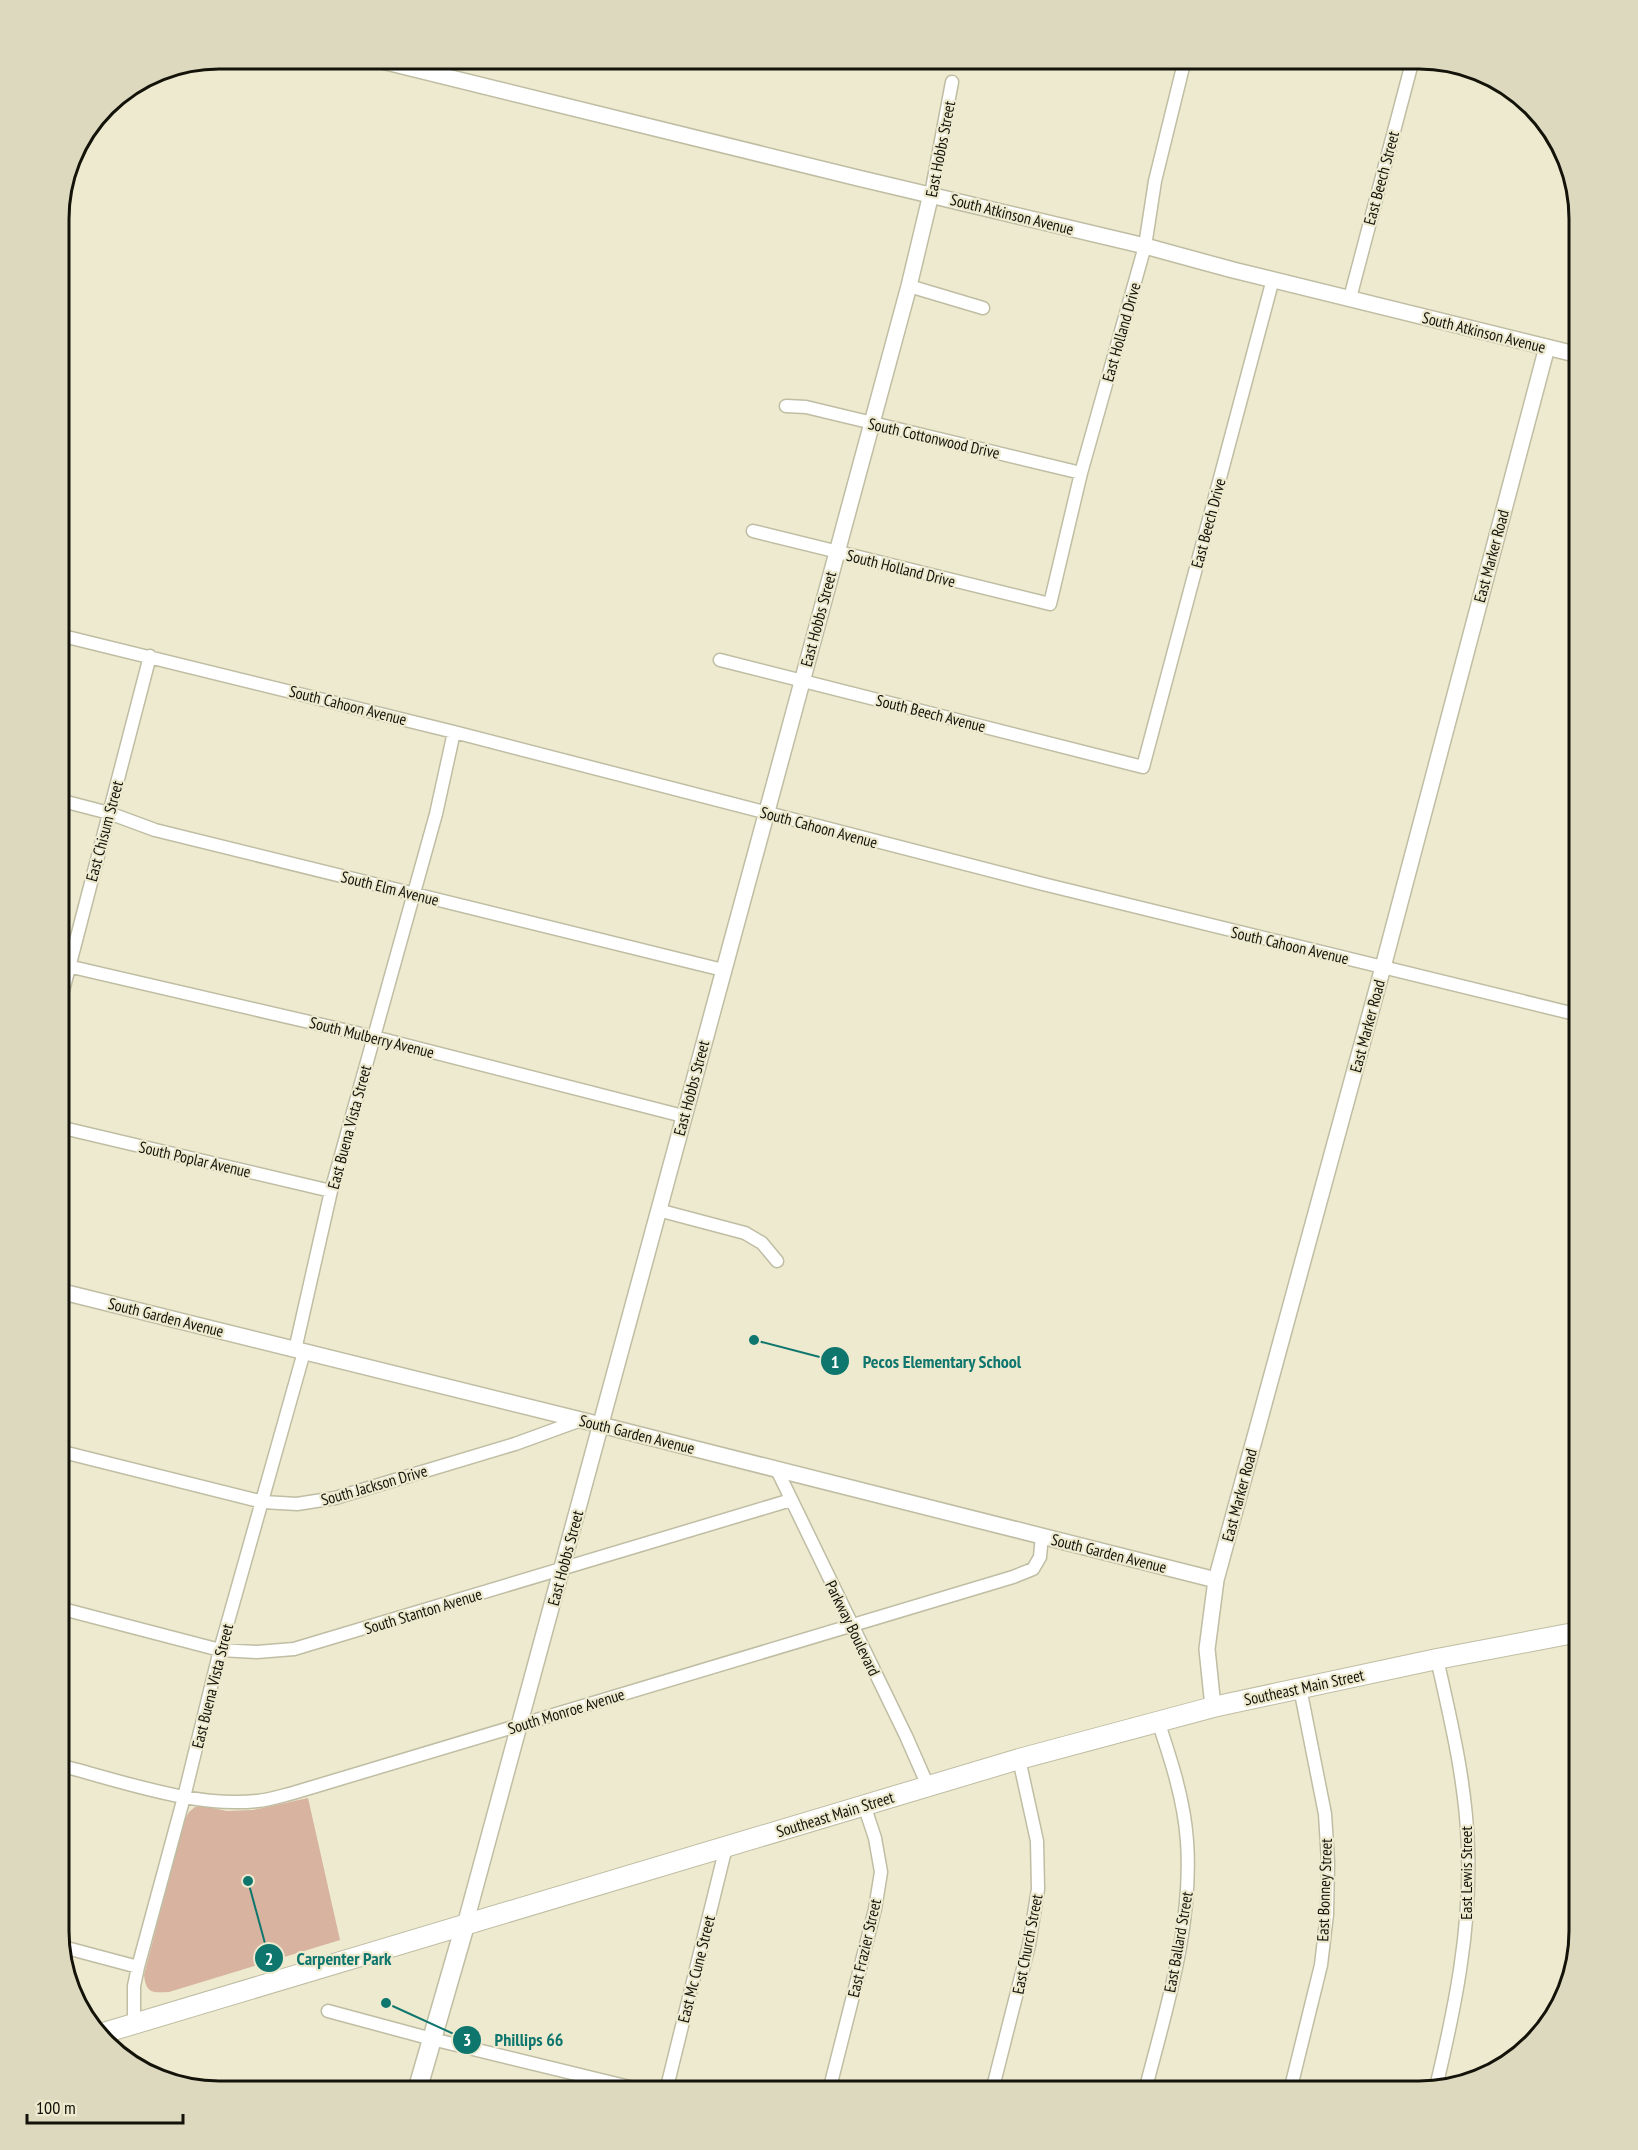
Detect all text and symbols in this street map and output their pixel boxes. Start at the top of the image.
street label: East Hobbs Street [921,99,959,199]
street label: East Beech Street [1359,128,1403,227]
street label: South Atkinson Avenue [948,189,1076,239]
street label: East Holland Drive [1097,280,1145,384]
street label: South Atkinson Avenue [1420,307,1548,357]
street label: South Cottonwood Drive [866,413,1002,463]
street label: East Beech Drive [1186,476,1230,570]
street label: East Marker Road [1469,507,1513,605]
street label: South Holland Drive [845,545,957,591]
street label: East Hobbs Street [796,569,840,669]
street label: South Cahoon Avenue [287,681,409,729]
street label: South Beech Avenue [874,690,988,736]
street label: East Chisum Street [81,778,127,884]
street label: South Cahoon Avenue [758,802,880,852]
street label: South Elm Avenue [339,866,441,910]
street label: South Cahoon Avenue [1229,922,1351,968]
street label: East Marker Road [1345,977,1389,1075]
street label: South Mulberry Avenue [308,1012,436,1062]
street label: East Hobbs Street [669,1038,713,1138]
street label: East Buena Vista Street [323,1062,375,1191]
street label: South Poplar Avenue [137,1136,253,1182]
street label: South Garden Avenue [106,1293,226,1341]
callout: Pecos Elementary School [820,1343,1033,1379]
text: 1 [831,1350,839,1373]
text: Pecos Elementary School [863,1350,1022,1373]
street label: South Garden Avenue [577,1410,697,1458]
street label: East Marker Road [1217,1446,1261,1544]
street label: South Jackson Drive [319,1460,429,1510]
street label: East Hobbs Street [543,1508,587,1608]
street label: South Garden Avenue [1049,1529,1169,1577]
street label: Parkway Boulevard [821,1577,885,1679]
street label: South Stanton Avenue [362,1584,484,1638]
street label: East Buena Vista Street [187,1621,237,1750]
street label: Southeast Main Street [1242,1664,1366,1709]
street label: South Monroe Avenue [505,1684,627,1738]
street label: Southeast Main Street [774,1786,897,1841]
street label: East Lewis Street [1456,1826,1476,1920]
street label: East Bonney Street [1312,1837,1336,1942]
street label: East Ballard Street [1159,1889,1197,1994]
street label: East Church Street [1008,1892,1047,1996]
street label: East Frazier Street [843,1896,885,1999]
street label: East Mc Cune Street [673,1913,719,2025]
callout: Carpenter Park [254,1940,403,1976]
text: 2 [265,1947,273,1970]
text: Carpenter Park [297,1947,392,1970]
callout: Phillips 66 [452,2022,575,2058]
text: 3 [463,2028,471,2051]
text: Phillips 66 [495,2028,563,2051]
scale bar [27,2087,183,2125]
text: 100 m [36,2096,76,2119]

